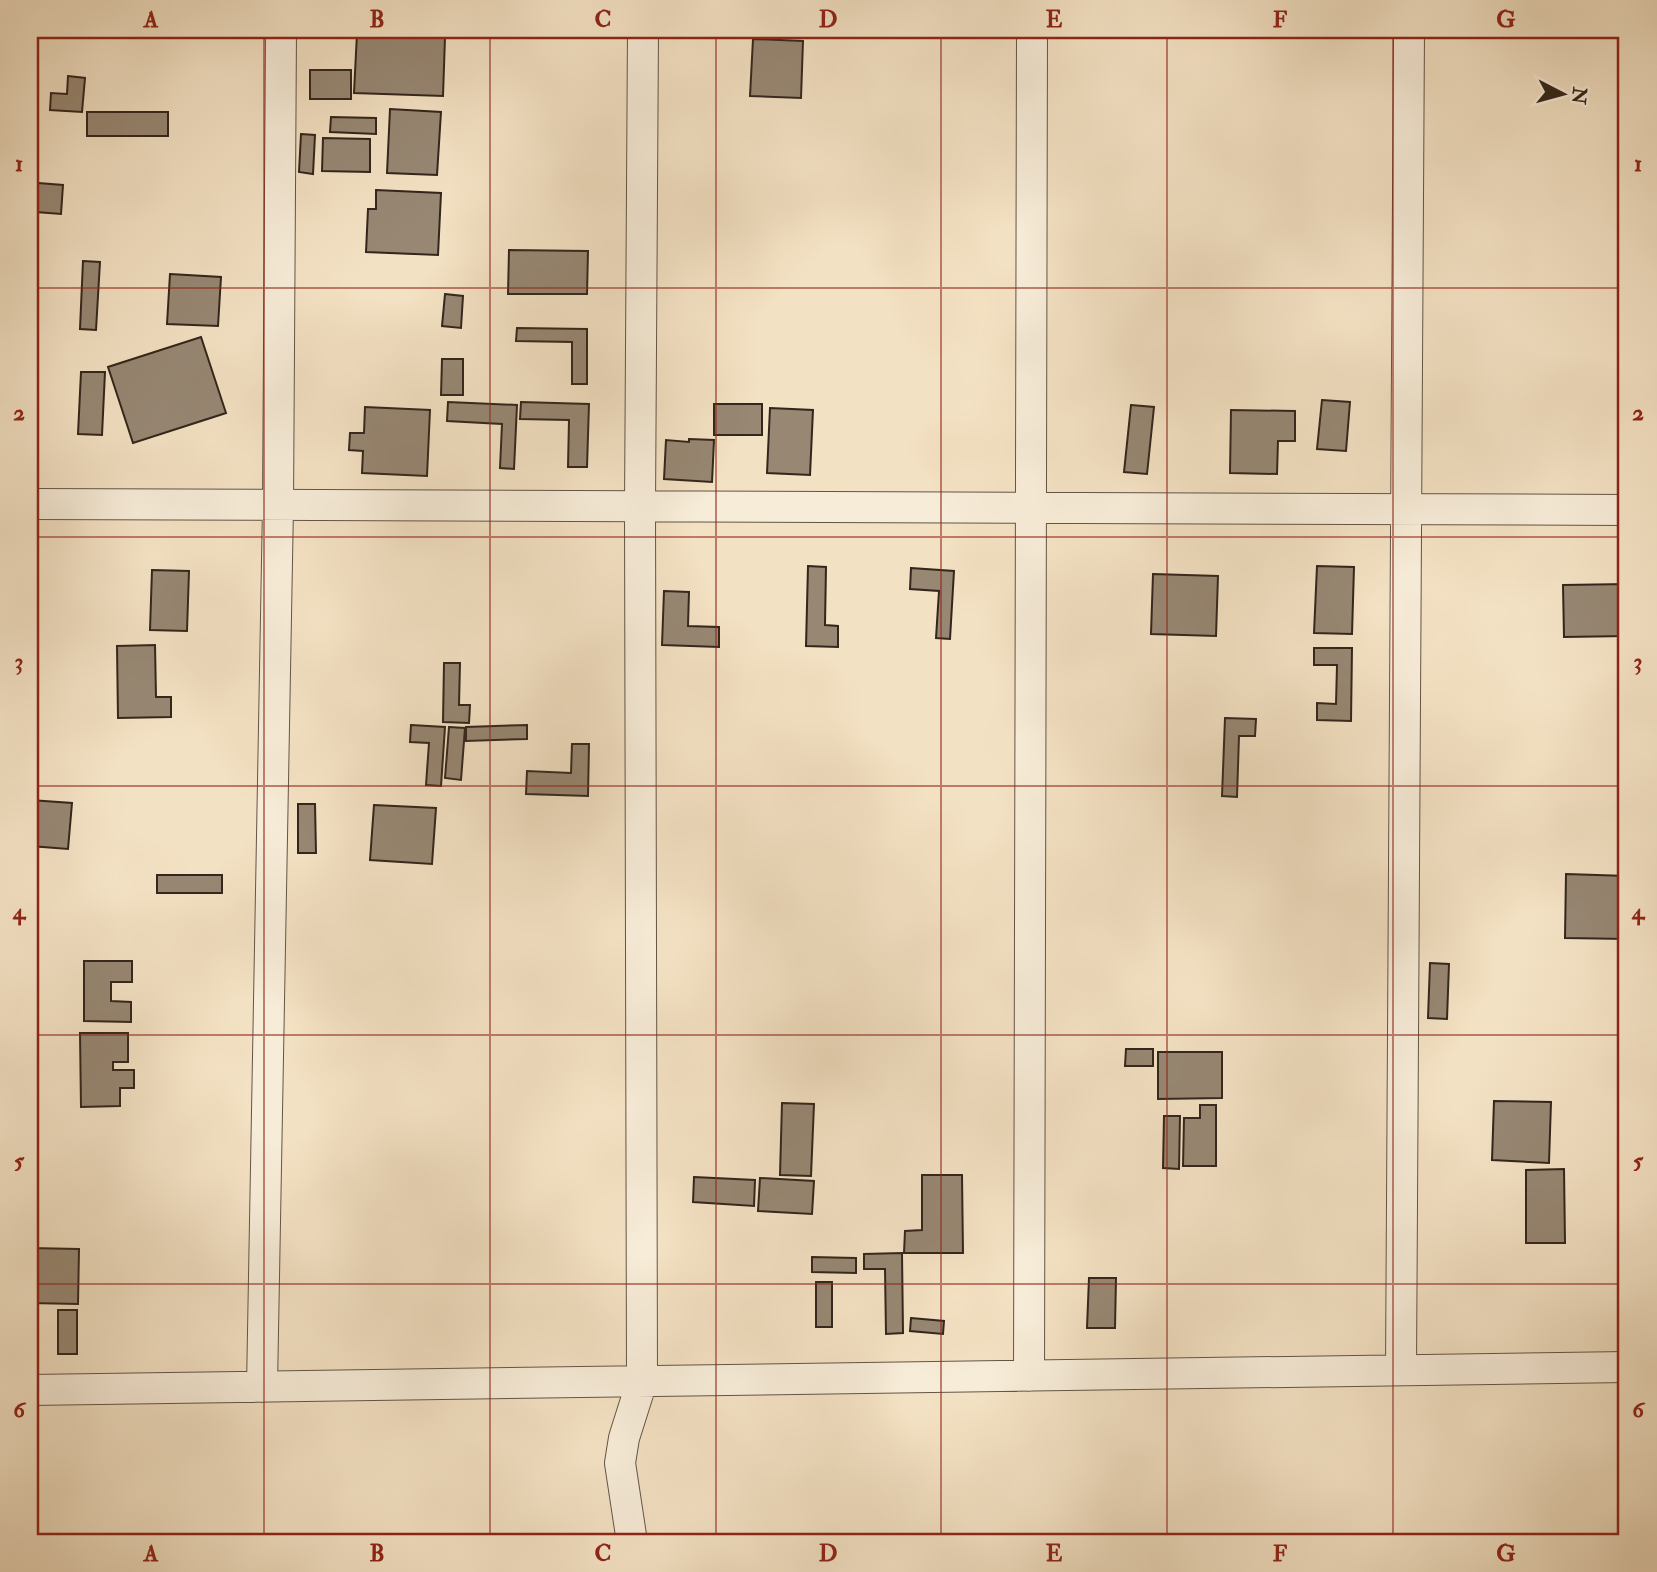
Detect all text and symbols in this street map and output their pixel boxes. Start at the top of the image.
text: A [143,5,159,34]
text: B [369,5,385,34]
text: C [595,5,611,34]
text: D [819,5,837,34]
text: E [1046,5,1063,34]
text: F [1273,5,1288,34]
text: G [1496,5,1516,34]
north arrow [1528,60,1598,130]
text: N [1566,85,1592,106]
text: 1 [15,149,23,178]
text: 1 [1634,149,1642,178]
text: 2 [13,398,25,427]
text: 2 [1632,398,1644,427]
text: 3 [15,647,23,676]
text: 3 [1634,647,1642,676]
text: 4 [12,897,27,926]
text: 4 [1631,897,1646,926]
text: 5 [14,1146,25,1175]
text: 5 [1633,1146,1644,1175]
text: 6 [13,1395,27,1424]
text: 6 [1632,1395,1646,1424]
text: A [143,1539,159,1568]
text: B [369,1539,385,1568]
text: C [595,1539,611,1568]
text: D [819,1539,837,1568]
text: E [1046,1539,1063,1568]
text: F [1273,1539,1288,1568]
text: G [1496,1539,1516,1568]

